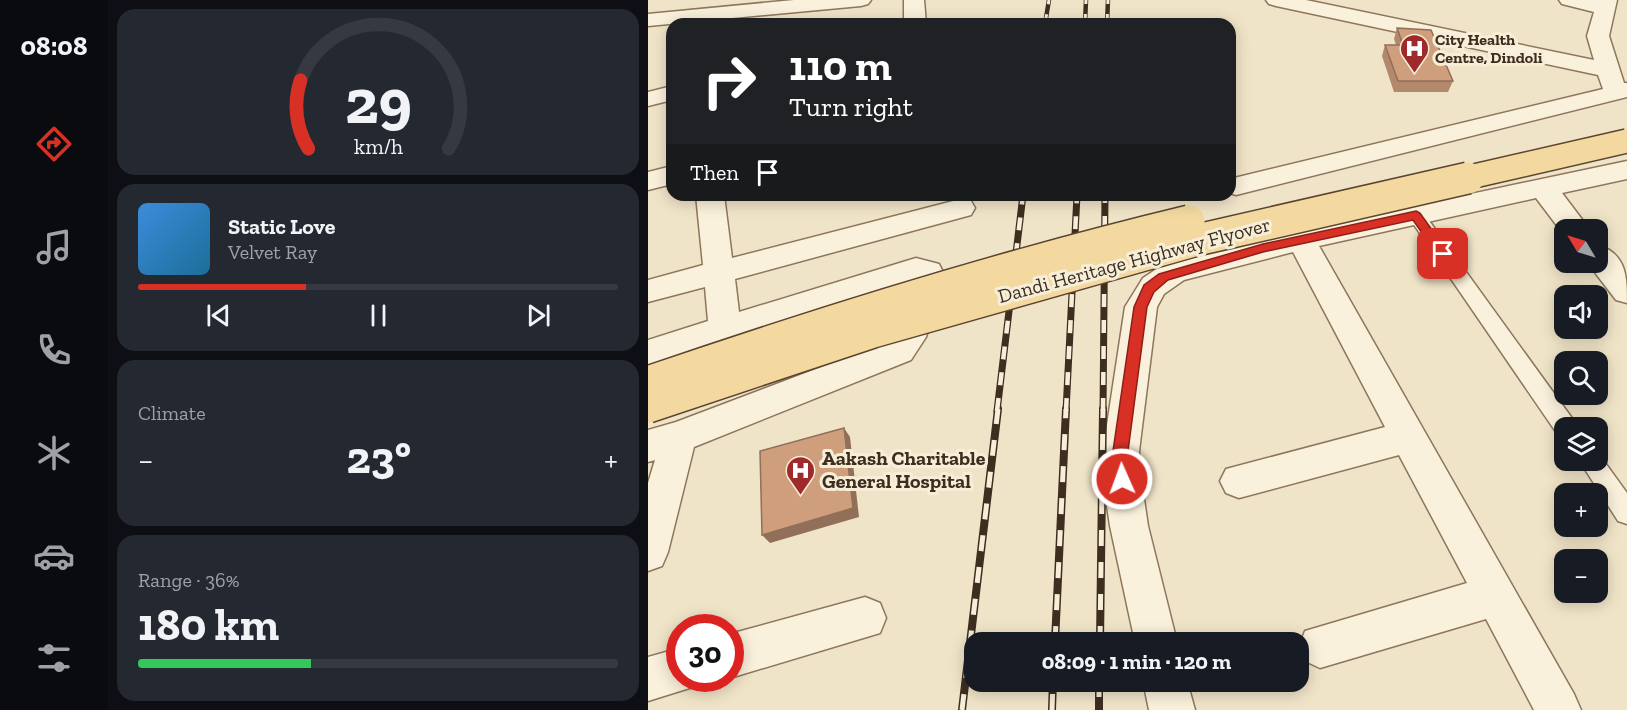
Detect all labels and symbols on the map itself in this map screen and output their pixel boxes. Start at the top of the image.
place label: City Health Centre, Dindoli [1435,30,1543,67]
hospital icon: City Health Centre, Dindoli [1398,32,1430,74]
street label: Dandi Heritage Highway Flyover [995,212,1273,308]
north arrow [1554,219,1608,273]
pin [1417,228,1468,279]
place label: Aakash Charitable General Hospital [822,446,986,493]
position arrow [1090,447,1154,511]
hospital icon: Aakash Charitable General Hospital [785,454,817,496]
speed limit sign: 30 [666,614,744,692]

